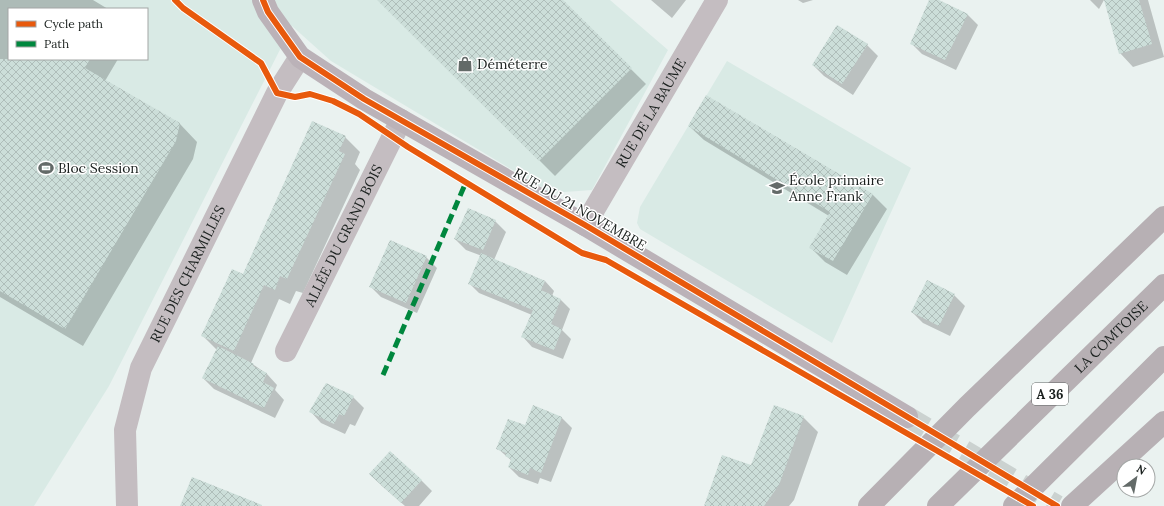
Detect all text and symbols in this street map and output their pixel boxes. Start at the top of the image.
legend [8,8,148,60]
text: Cycle path [44,16,103,31]
text: Path [44,36,69,51]
shop icon: Déméterre [456,55,474,73]
place label: Déméterre [477,55,548,73]
street label: RUE DE LA BAUME [612,55,690,171]
sports icon: Bloc Session [37,159,55,177]
place label: Bloc Session [58,159,139,177]
street label: ALLÉE DU GRAND BOIS [300,161,386,311]
street label: RUE DU 21 NOVEMBRE [510,163,650,255]
place label: École primaire Anne Frank [788,171,884,205]
school or university icon: École primaire Anne Frank [768,179,786,197]
street label: RUE DES CHARMILLES [146,202,229,346]
street label: LA COMTOISE [1070,297,1152,377]
road number: A 36 [1032,383,1068,405]
north arrow [1116,458,1156,498]
text: N [1134,461,1149,478]

